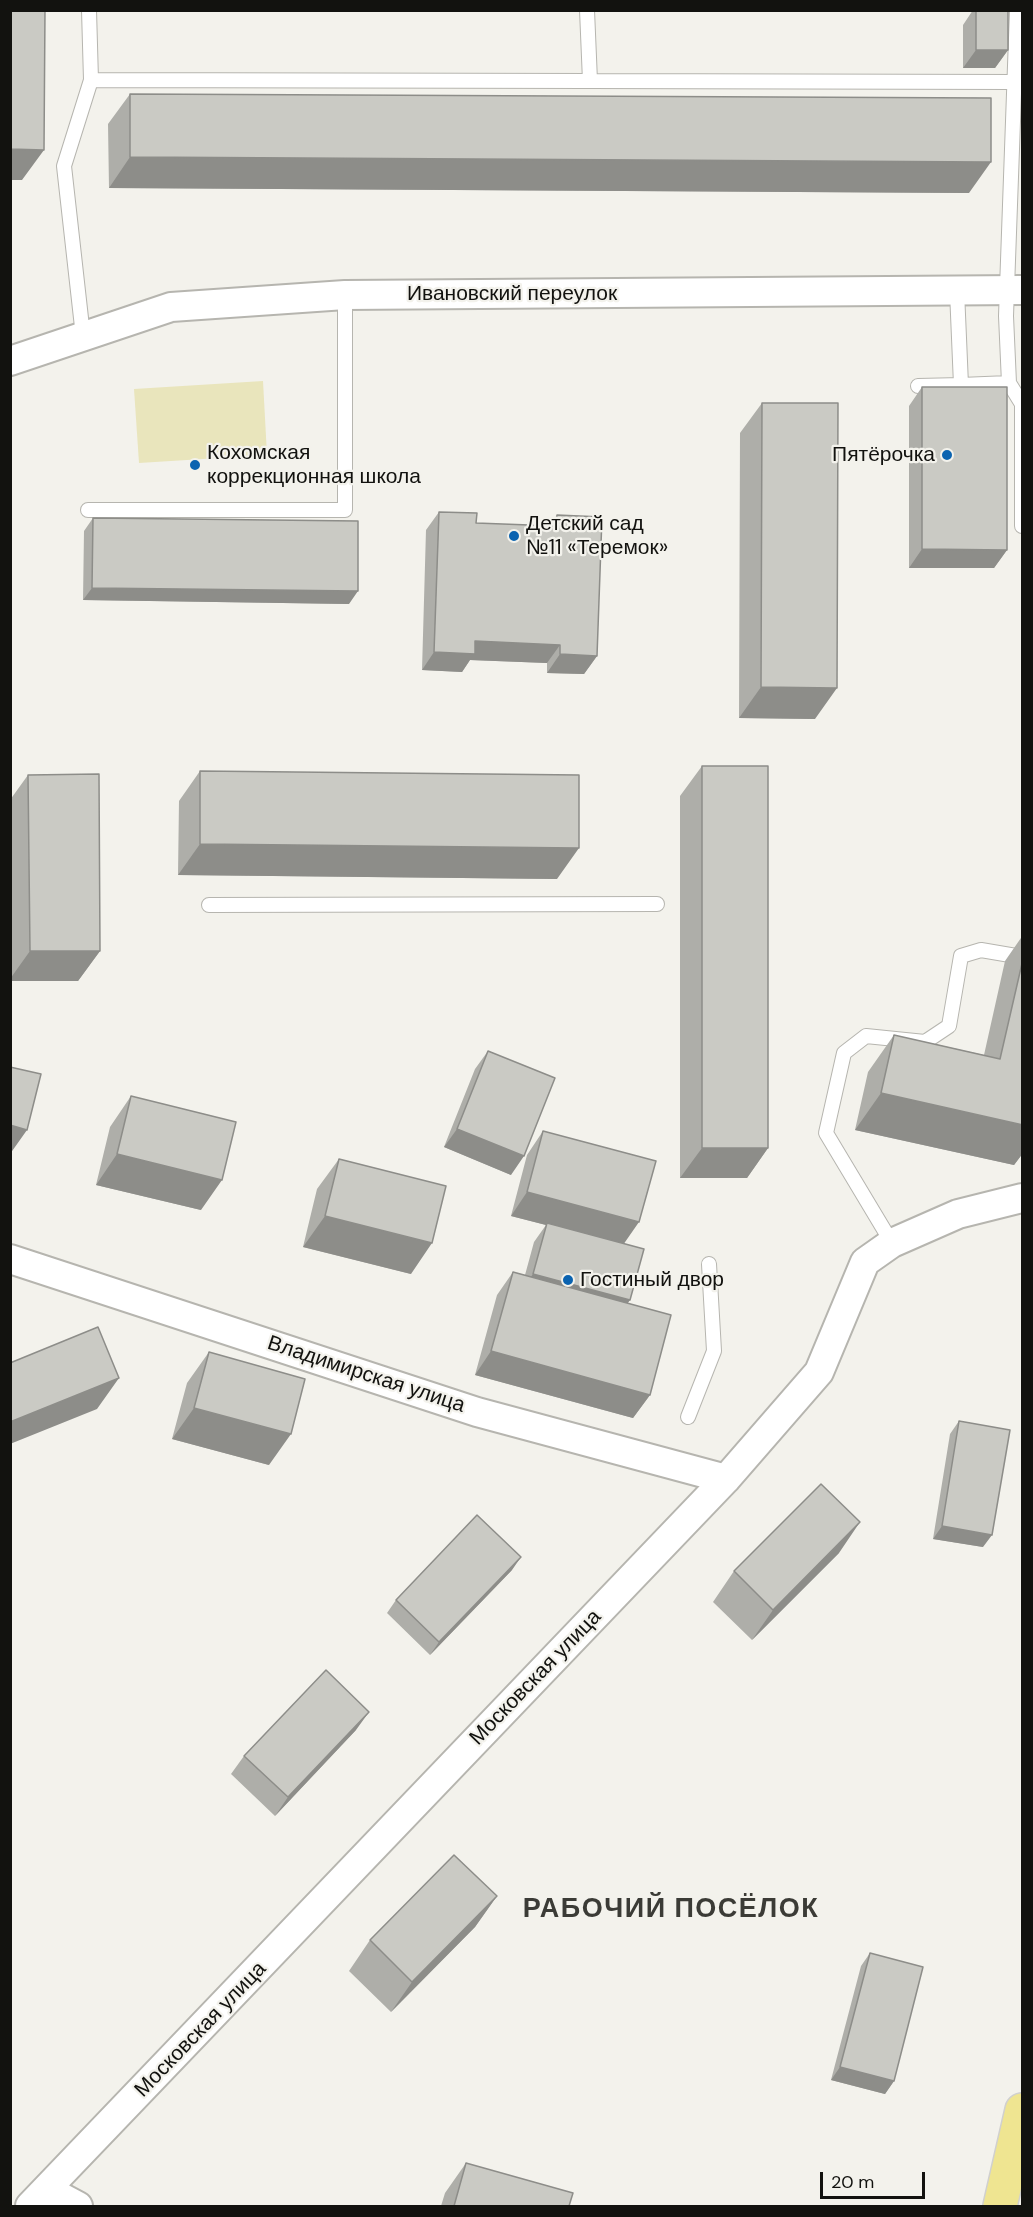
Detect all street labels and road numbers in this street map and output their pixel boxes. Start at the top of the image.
street label: Ивановский переулок [407,281,617,307]
street label: Владимирская улица [264,1331,468,1419]
street label: Московская улица [465,1605,607,1751]
street label: Московская улица [130,1957,272,2103]

